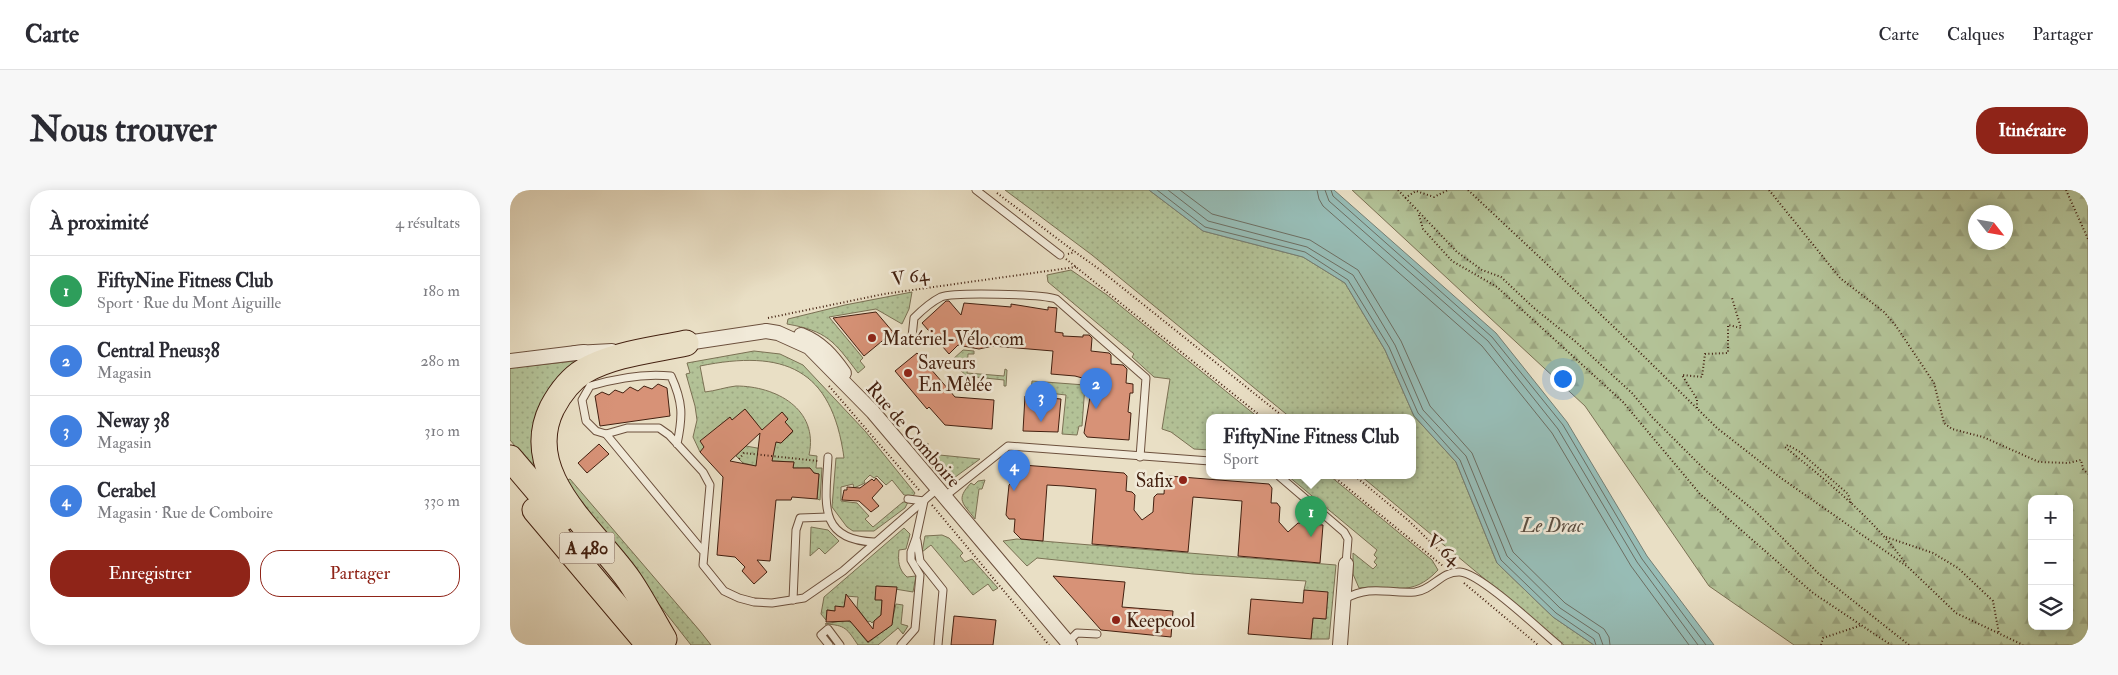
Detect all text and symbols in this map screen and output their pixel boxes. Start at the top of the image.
text: Carte [25,19,79,50]
text: Carte [1878,23,1919,46]
text: Calques [1947,23,2004,46]
text: Partager [2032,23,2093,46]
button: Itinéraire [1976,107,2088,154]
text: Nous trouver [30,108,217,152]
north arrow [1968,205,2013,250]
text: À proximité [50,209,148,236]
text: 4 résultats [395,213,460,233]
street label: V 64 [890,262,931,291]
text: FiftyNine Fitness Club [97,269,273,293]
text: 1 [63,281,69,301]
text: 180 m [423,281,460,301]
text: Sport · Rue du Mont Aiguille [97,293,281,313]
place label: Matériel-Vélo.com [882,327,1024,351]
marker: Matériel-Vélo.com [866,332,878,344]
text: Central Pneus38 [97,339,220,363]
text: 2 [62,351,70,371]
text: 280 m [420,351,460,371]
place label: Saveurs En Mêlée [918,351,992,397]
text: Magasin [97,363,151,383]
your location [1550,366,1576,392]
marker: Saveurs En Mêlée [902,367,914,379]
pin: 2 [1080,368,1112,409]
street label: Rue de Comboire [861,377,966,493]
pin: 3 [1025,381,1057,422]
text: Neway 38 [97,409,169,433]
popup [1206,414,1416,479]
text: 3 [63,421,69,441]
text: 310 m [424,421,460,441]
text: FiftyNine Fitness Club [1223,425,1399,449]
text: Magasin [97,433,151,453]
text: Sport [1223,449,1259,469]
pin: 4 [998,450,1030,491]
place label: Safix [1136,469,1174,493]
marker: Safix [1177,474,1189,486]
text: Cerabel [97,479,156,503]
text: 4 [62,491,70,511]
text: 330 m [424,491,460,511]
map controls [2028,495,2073,630]
button: + [2028,495,2073,540]
pin: 1 [1295,496,1327,537]
text: Magasin · Rue de Comboire [97,503,273,523]
water label: Le Drac [1520,513,1584,538]
street label: V 64 [1421,529,1466,571]
road number: A 480 [560,532,614,563]
button: − [2028,540,2073,585]
button: Enregistrer [50,550,250,597]
button: Partager [260,550,460,597]
button: layers [2028,585,2073,630]
place label: Keepcool [1126,609,1195,634]
marker: Keepcool [1110,614,1122,626]

